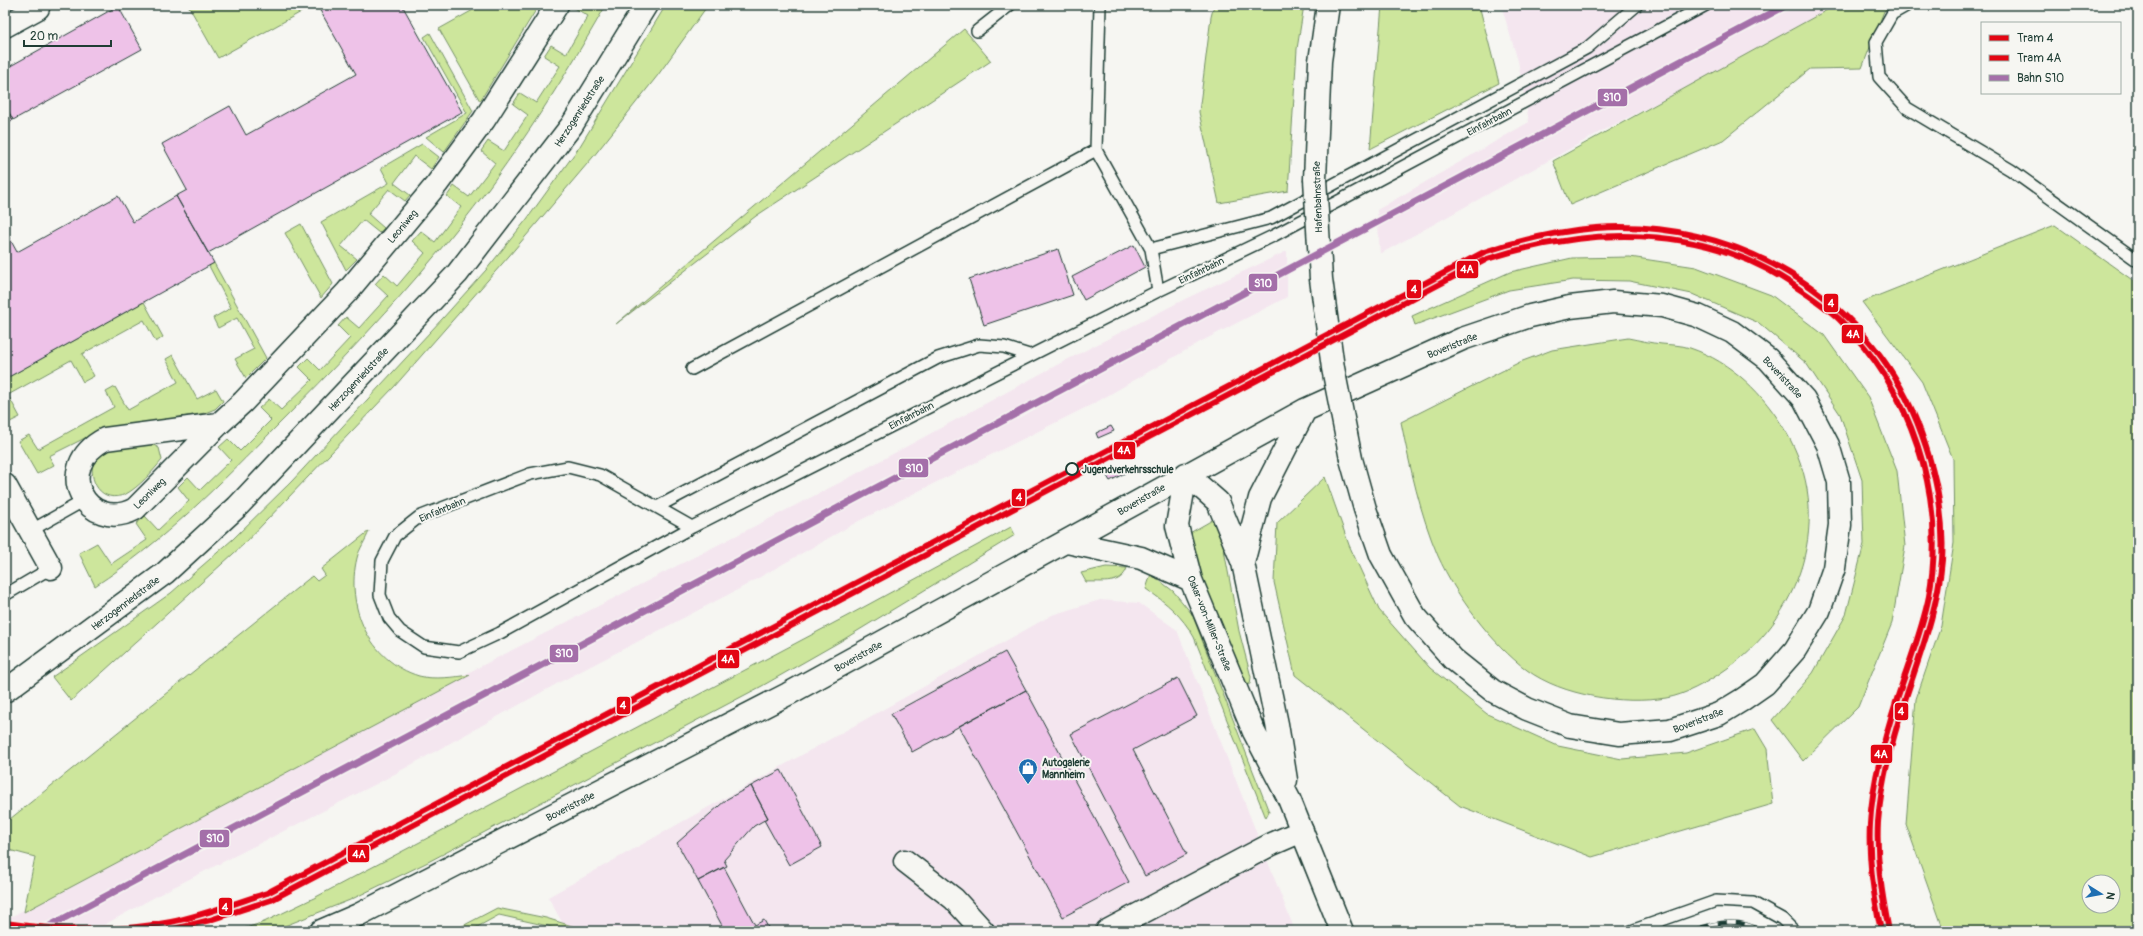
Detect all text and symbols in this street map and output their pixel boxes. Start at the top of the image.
scale bar [24,22,111,48]
legend [1981,22,2121,94]
text: 20 m [30,29,59,44]
text: Tram 4 [2017,31,2053,46]
text: Tram 4A [2017,51,2061,66]
text: Bahn S10 [2017,71,2064,86]
street label: Herzogenriedstraße [552,74,607,149]
line badge: S10 [1597,88,1628,107]
text: S10 [1603,91,1622,104]
street label: Einfahrbahn [1465,105,1514,139]
street label: Hafenbahnstraße [1311,161,1325,233]
street label: Leoniweg [385,207,420,246]
street label: Einfahrbahn [1177,255,1226,287]
line badge: 4A [1456,260,1479,279]
text: 4A [1459,263,1475,276]
line badge: S10 [1248,273,1278,292]
text: S10 [1254,277,1273,290]
line badge: 4 [1406,279,1422,299]
text: 4 [1410,283,1418,296]
line badge: 4 [1823,293,1839,313]
text: 4 [1827,297,1835,310]
line badge: 4A [1841,324,1864,344]
text: 4A [1845,328,1861,341]
street label: Boveristraße [1426,330,1479,361]
street label: Herzogenriedstraße [326,345,391,414]
street label: Boveristraße [1760,354,1805,401]
street label: Einfahrbahn [887,399,936,432]
line badge: 4A [1113,441,1136,460]
text: 4A [1116,444,1132,457]
line badge: S10 [898,458,929,478]
text: S10 [905,462,924,475]
marker: Jugendverkehrsschule [1065,462,1079,476]
place label: Jugendverkehrsschule [1082,464,1175,476]
street label: Leoniweg [131,476,168,512]
street label: Boveristraße [1116,481,1167,518]
line badge: 4 [1011,488,1026,507]
text: 4 [1015,491,1023,504]
street label: Einfahrbahn [417,495,468,525]
street label: Herzogenriedstraße [89,574,162,633]
street label: Oskar-von-Miller-Straße [1184,574,1234,673]
street label: Boveristraße [832,639,885,675]
line badge: S10 [549,644,579,663]
text: S10 [555,647,574,660]
line badge: 4A [717,649,740,669]
text: 4A [720,653,736,666]
line badge: 4 [616,696,631,715]
text: 4 [619,699,627,712]
line badge: 4 [1894,702,1909,721]
text: 4 [1897,705,1905,718]
street label: Boveristraße [1672,706,1725,736]
line badge: 4A [1870,744,1893,764]
text: 4A [1873,748,1889,761]
shop icon: Autogalerie Mannheim [1017,757,1039,785]
place label: Autogalerie Mannheim [1042,757,1091,781]
street label: Boveristraße [544,790,597,824]
line badge: S10 [199,829,230,848]
text: S10 [206,832,225,845]
line badge: 4A [347,844,370,863]
text: 4A [351,848,367,861]
north arrow [2081,874,2121,914]
text: N [2103,891,2117,901]
line badge: 4 [218,897,233,916]
text: 4 [221,901,229,914]

